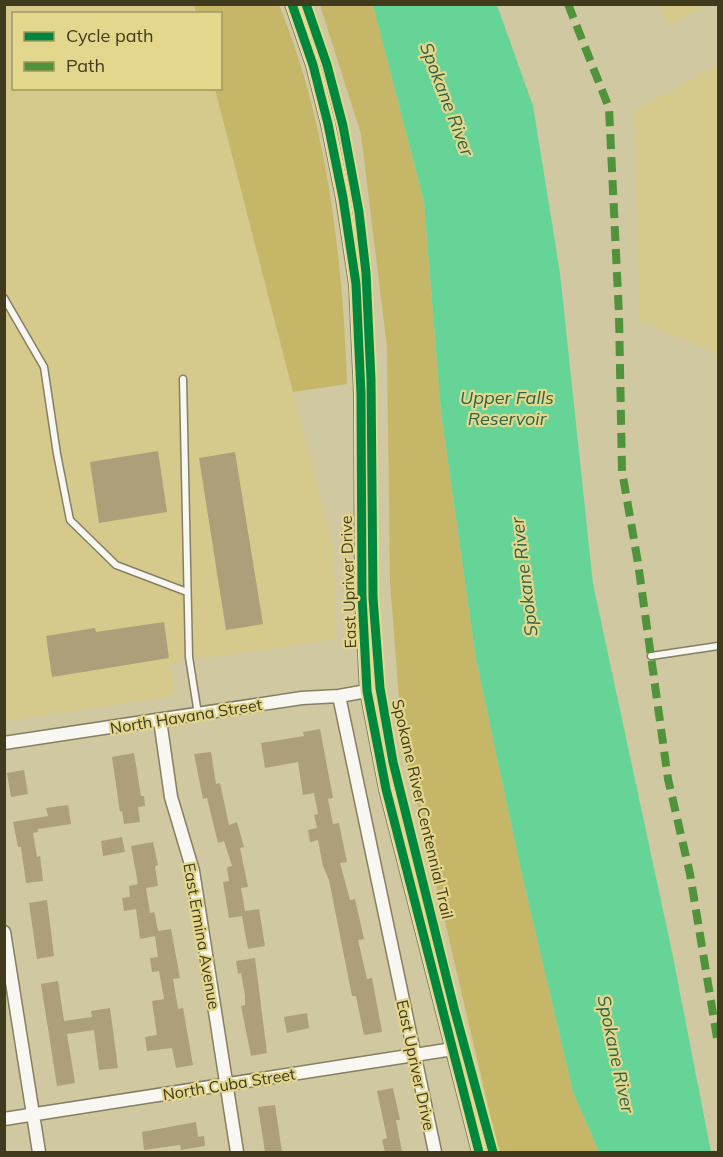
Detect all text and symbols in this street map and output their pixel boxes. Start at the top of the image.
legend [12,12,222,90]
text: Cycle path [66,24,153,47]
water label: Spokane River [415,39,480,160]
text: Path [66,54,105,77]
water label: Upper Falls Reservoir [460,386,554,430]
street label: East Upriver Drive [336,515,360,649]
water label: Spokane River [505,515,543,638]
street label: North Havana Street [109,694,264,738]
street label: Spokane River Centennial Trail [388,697,458,921]
street label: East Ermina Avenue [179,861,225,1011]
water label: Spokane River [592,993,640,1116]
street label: East Upriver Drive [392,998,440,1132]
street label: North Cuba Street [161,1064,297,1104]

